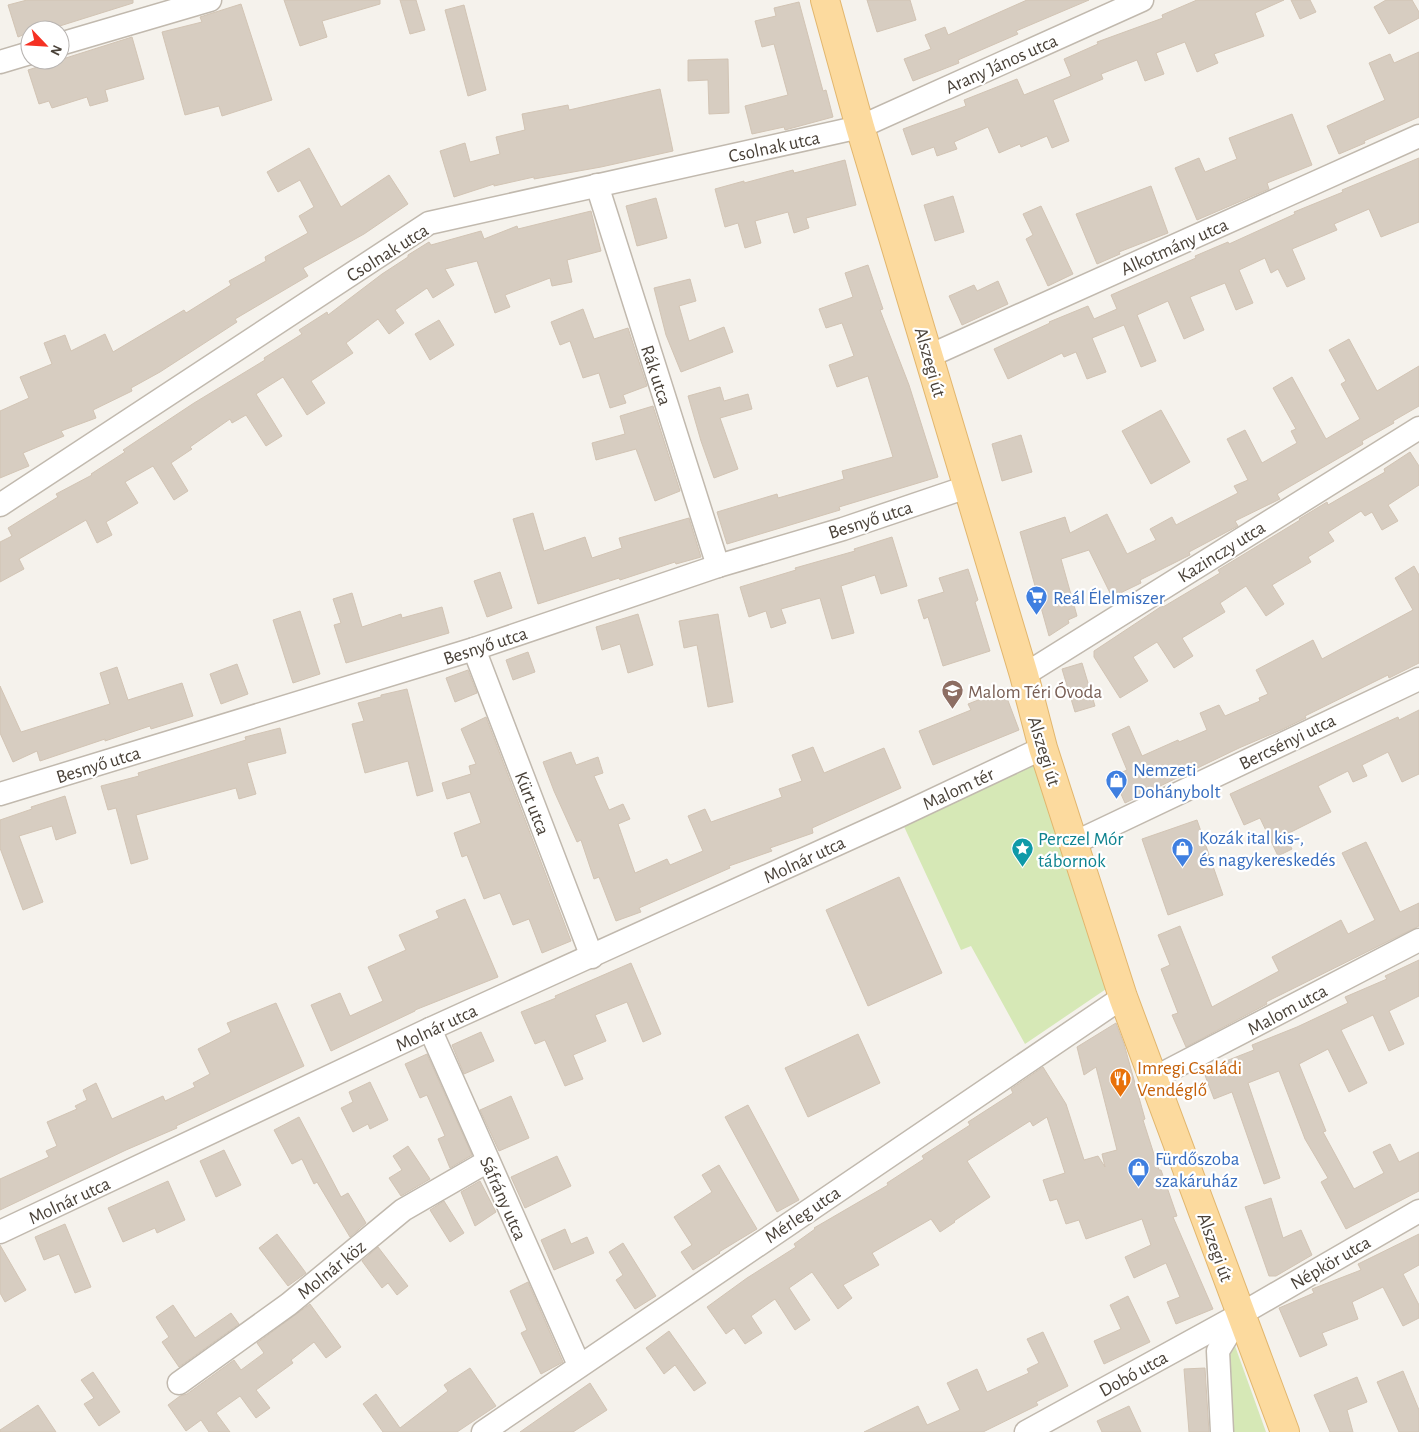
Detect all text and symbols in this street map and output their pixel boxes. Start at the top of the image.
north arrow [20,20,70,70]
street label: Arany János utca [943,31,1061,98]
text: N [47,43,64,57]
street label: Csolnak utca [727,128,822,166]
street label: Alkotmány utca [1118,215,1231,279]
street label: Csolnak utca [343,221,432,286]
street label: Alszegi út [911,325,949,399]
street label: Rák utca [637,343,674,408]
street label: Besnyő utca [826,498,915,543]
street label: Kazinczy utca [1175,518,1269,587]
supermarket icon: Reál Élelmiszer [1025,585,1049,616]
place label: Reál Élelmiszer [1053,587,1165,608]
street label: Besnyő utca [441,624,530,669]
school or university icon: Malom Téri Óvoda [940,679,964,710]
place label: Malom Téri Óvoda [968,681,1102,702]
street label: Bercsényi utca [1236,711,1339,774]
street label: Alszegi út [1024,714,1063,788]
street label: Besnyő utca [54,744,143,787]
place label: Nemzeti Dohánybolt [1133,761,1220,802]
street label: Malom tér [920,765,997,814]
shop icon: Nemzeti Dohánybolt [1105,768,1129,799]
street label: Kürt utca [511,769,552,838]
place label: Kozák ital kis-, és nagykereskedés [1199,829,1336,870]
place label: Perczel Mór tábornok [1038,830,1123,871]
street label: Molnár utca [761,833,849,887]
shop icon: Kozák ital kis-, és nagykereskedés [1171,836,1195,867]
place icon: Perczel Mór tábornok [1010,837,1034,868]
street label: Malom utca [1245,981,1331,1039]
street label: Molnár utca [393,1001,481,1055]
place label: Imregi Családi Vendéglő [1137,1059,1242,1100]
restaurant icon: Imregi Családi Vendéglő [1109,1066,1133,1097]
place label: Fürdőszoba szakáruház [1155,1150,1240,1191]
street label: Sáfrány utca [476,1154,530,1244]
shop icon: Fürdőszoba szakáruház [1127,1157,1151,1188]
street label: Molnár utca [26,1174,114,1228]
street label: Mérleg utca [762,1183,844,1247]
street label: Alszegi út [1193,1211,1236,1284]
street label: Népkör utca [1287,1233,1374,1294]
street label: Molnár köz [294,1237,370,1303]
street label: Dobó utca [1096,1348,1171,1401]

